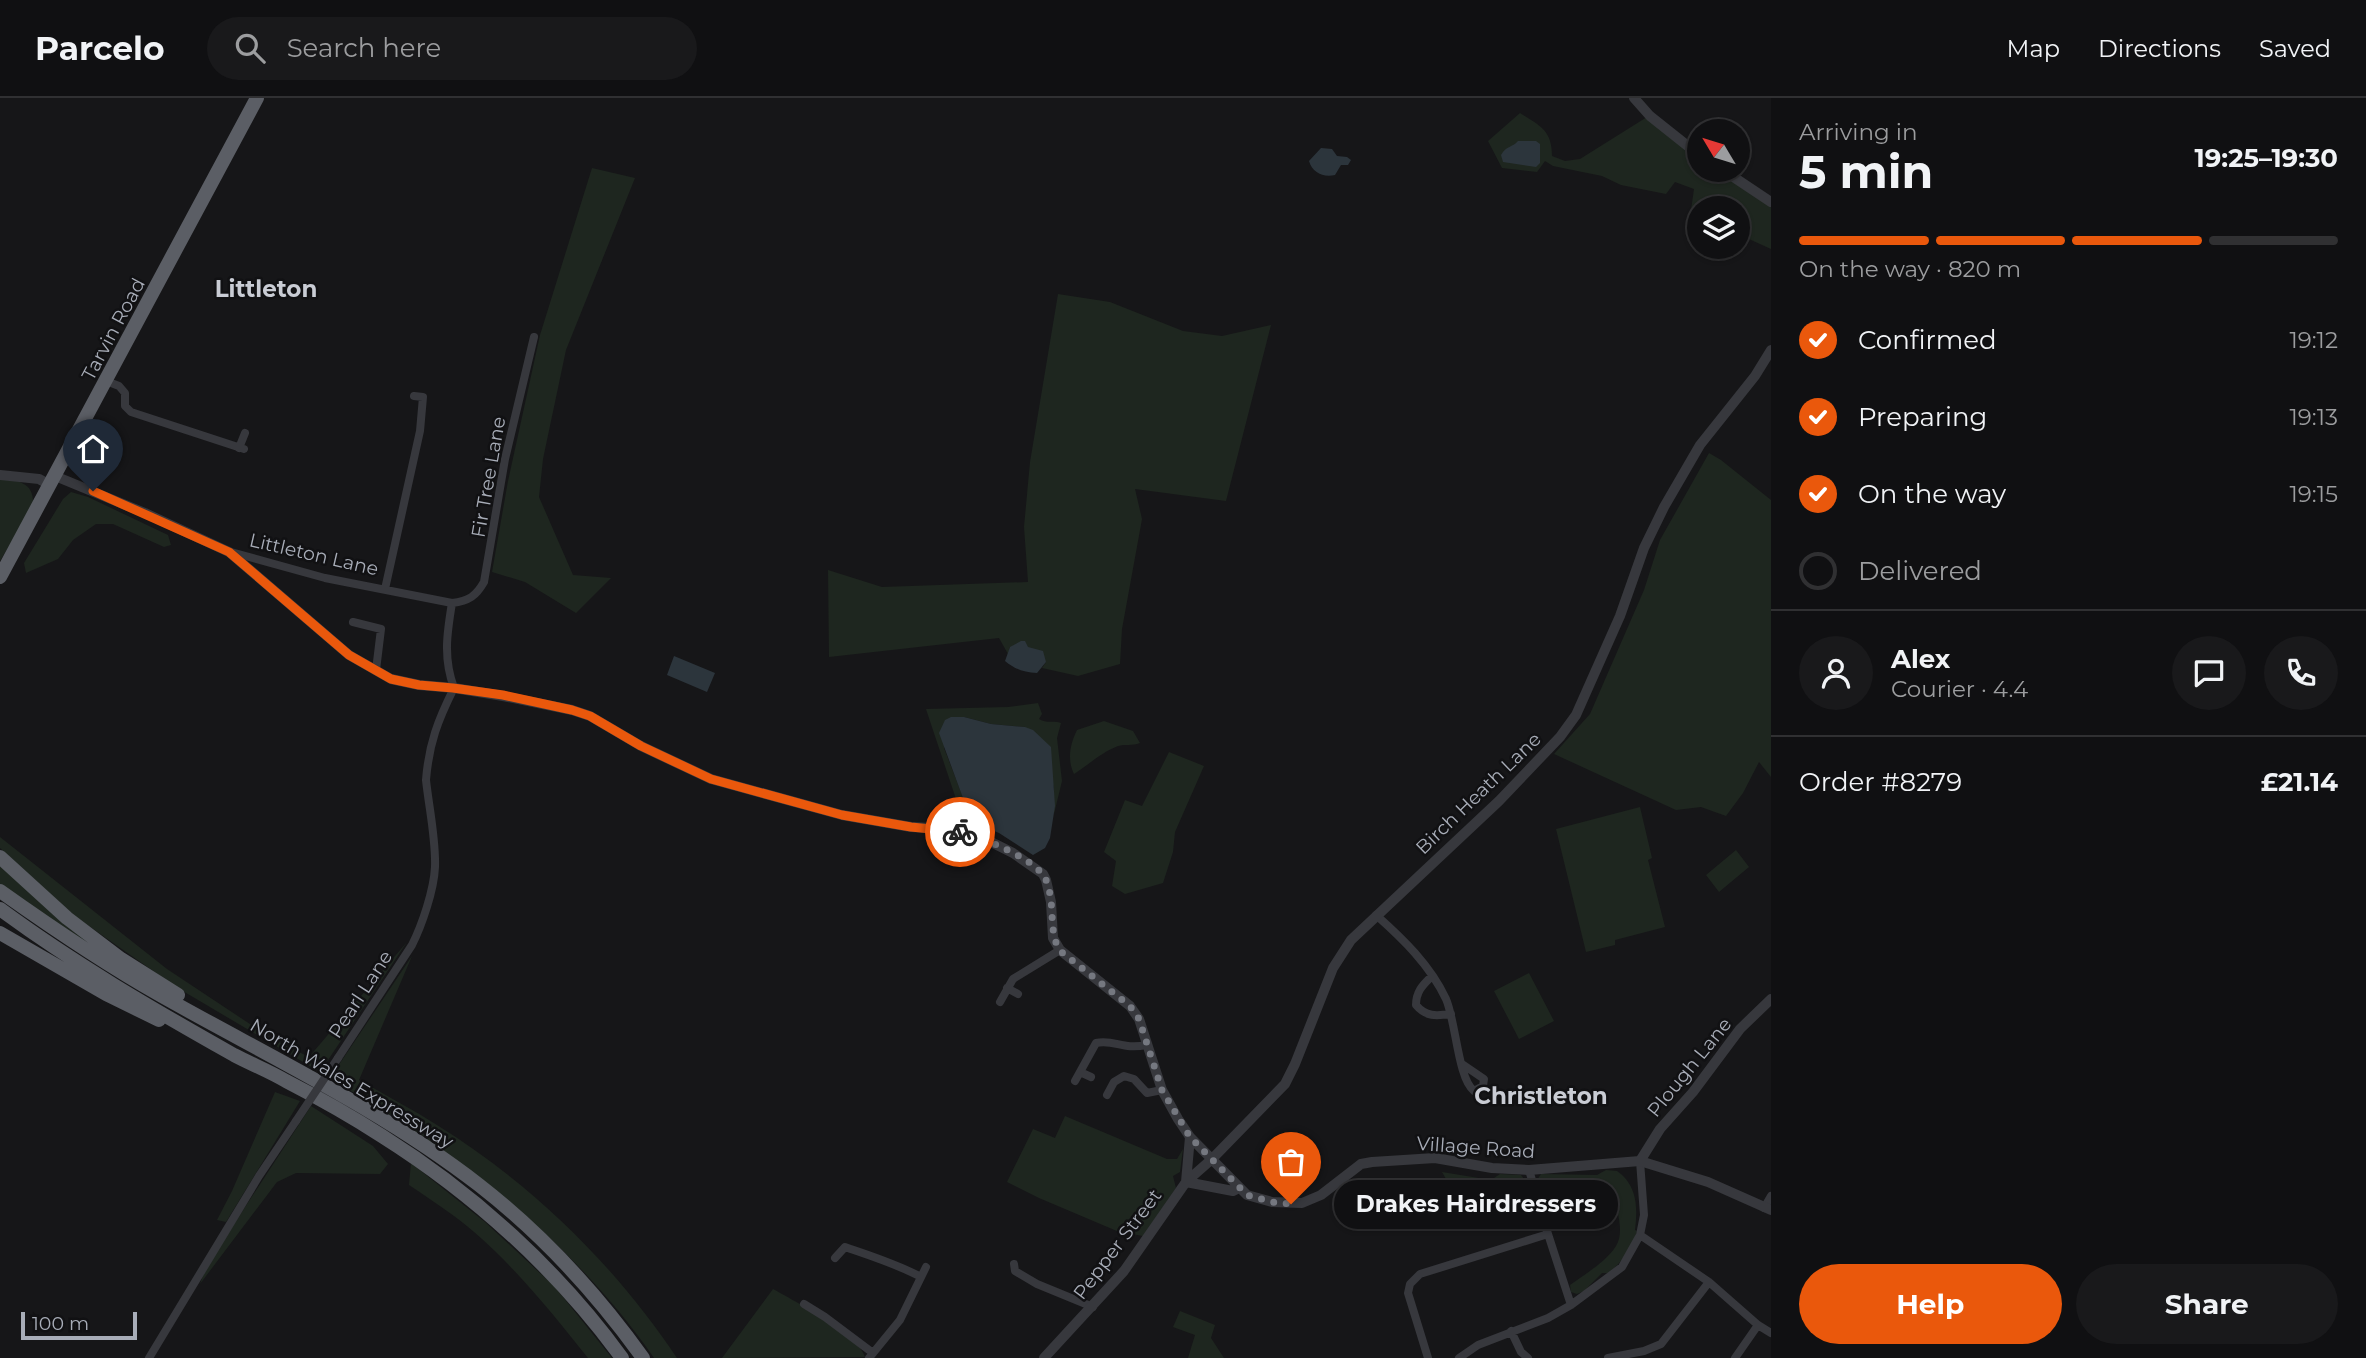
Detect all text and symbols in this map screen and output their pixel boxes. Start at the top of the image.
search box [207,17,697,80]
text: Parcelo [35,28,165,68]
icon: search [231,29,269,67]
text: Search here [287,32,441,64]
text: Map [2007,34,2060,63]
text: Directions [2098,34,2221,63]
text: Saved [2259,34,2331,63]
text: Arriving in [1799,118,1918,146]
north arrow [1687,119,1750,182]
map controls [1687,119,1750,259]
text: 19:25–19:30 [2195,142,2338,174]
text: 5 min [1799,143,1933,200]
button: layers [1687,196,1750,259]
text: On the way · 820 m [1799,255,2021,283]
street label: Tarvin Road [77,274,150,384]
district label: Littleton [215,275,317,303]
icon: check [1799,321,1837,359]
text: Confirmed [1858,324,1997,356]
text: 19:12 [2289,326,2338,354]
icon: check [1799,398,1837,436]
text: Preparing [1858,401,1987,433]
text: 19:13 [2290,403,2338,431]
street label: Fir Tree Lane [467,415,510,539]
pin [63,419,123,491]
icon: home [74,430,112,468]
icon: check [1799,475,1837,513]
text: On the way [1858,478,2006,510]
text: 19:15 [2289,480,2338,508]
street label: Littleton Lane [247,528,381,581]
text: Delivered [1858,555,1982,587]
button: person [1799,636,1873,710]
button: chat [2172,636,2246,710]
button: phone [2264,636,2338,710]
text: Alex [1891,643,1950,675]
text: Courier · 4.4 [1891,675,2028,703]
street label: Birch Heath Lane [1411,728,1546,859]
text: Order #8279 [1799,766,1962,798]
text: £21.14 [2261,766,2338,798]
courier [925,797,995,867]
icon: bike [941,813,979,851]
street label: Pearl Lane [324,946,397,1043]
street label: Plough Lane [1642,1013,1736,1122]
street label: North Wales Expressway [246,1014,458,1154]
district label: Christleton [1474,1082,1608,1110]
pin [1261,1132,1321,1204]
street label: Village Road [1416,1132,1536,1163]
icon: bag [1272,1143,1310,1181]
callout: Drakes Hairdressers [1333,1180,1616,1228]
street label: Pepper Street [1068,1184,1167,1304]
text: Drakes Hairdressers [1356,1190,1596,1218]
button: Help [1799,1264,2062,1344]
button: Share [2076,1264,2338,1344]
scale bar [21,1309,136,1341]
text: 100 m [32,1312,89,1335]

